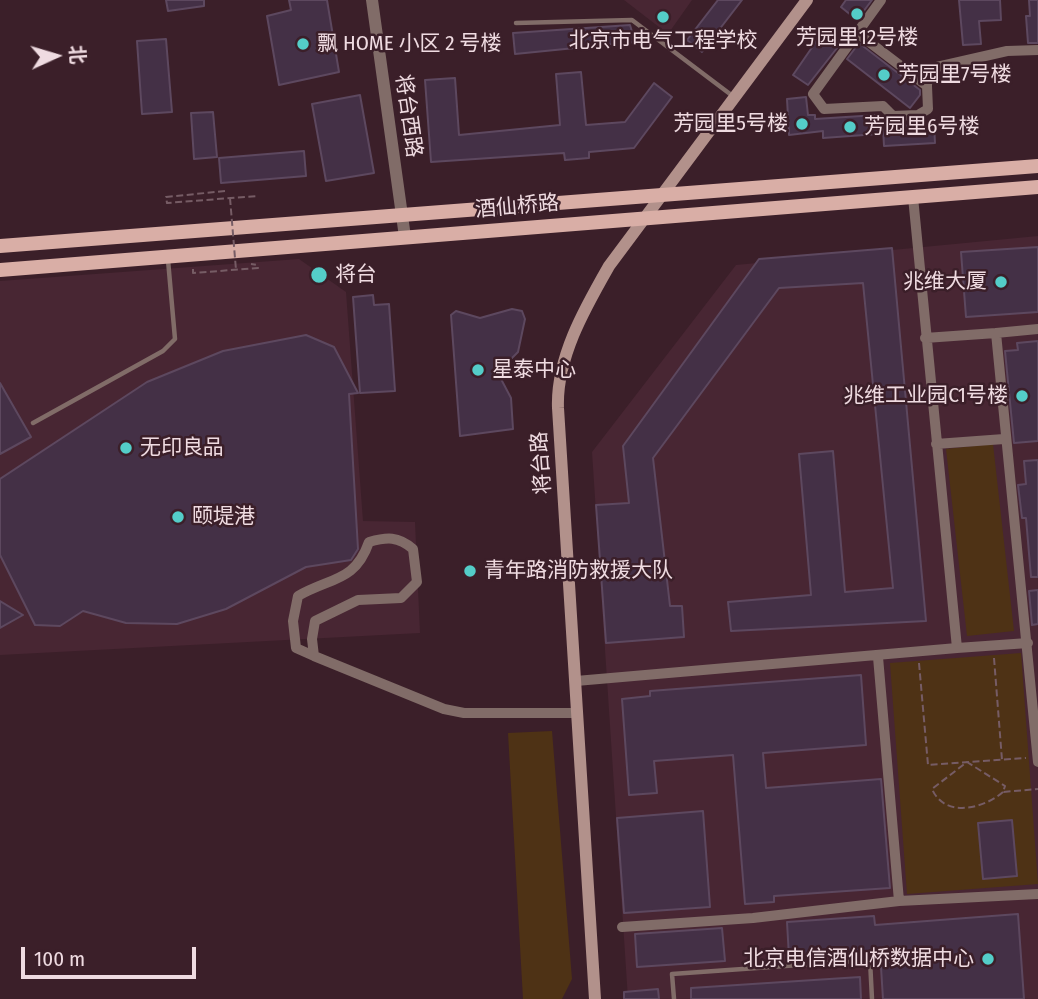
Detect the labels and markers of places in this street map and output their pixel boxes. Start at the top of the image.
marker: 芳园里12号楼 [849,6,865,22]
marker: 北京市电气工程学校 [655,9,671,25]
place label: 芳园里12号楼 [796,25,918,51]
place label: 北京市电气工程学校 [569,28,757,54]
place label: 飘 HOME 小区 2 号楼 [317,31,502,57]
marker: 飘 HOME 小区 2 号楼 [295,36,311,52]
place label: 芳园里7号楼 [898,62,1012,88]
marker: 芳园里7号楼 [876,67,892,83]
place label: 芳园里5号楼 [673,111,788,137]
place label: 芳园里6号楼 [864,114,979,140]
marker: 芳园里5号楼 [794,116,810,132]
marker: 芳园里6号楼 [842,119,858,135]
place label: 将台 [335,262,377,288]
marker: 将台 [309,265,329,285]
place label: 兆维大厦 [903,269,987,295]
marker: 兆维大厦 [993,274,1009,290]
place label: 星泰中心 [492,357,576,383]
marker: 星泰中心 [470,362,486,378]
place label: 兆维工业园C1号楼 [843,383,1008,409]
marker: 兆维工业园C1号楼 [1014,388,1030,404]
place label: 无印良品 [140,435,224,461]
marker: 无印良品 [118,440,134,456]
place label: 颐堤港 [192,504,255,530]
marker: 颐堤港 [170,509,186,525]
place label: 青年路消防救援大队 [484,558,673,584]
marker: 青年路消防救援大队 [462,563,478,579]
place label: 北京电信酒仙桥数据中心 [743,946,974,972]
marker: 北京电信酒仙桥数据中心 [980,951,996,967]

